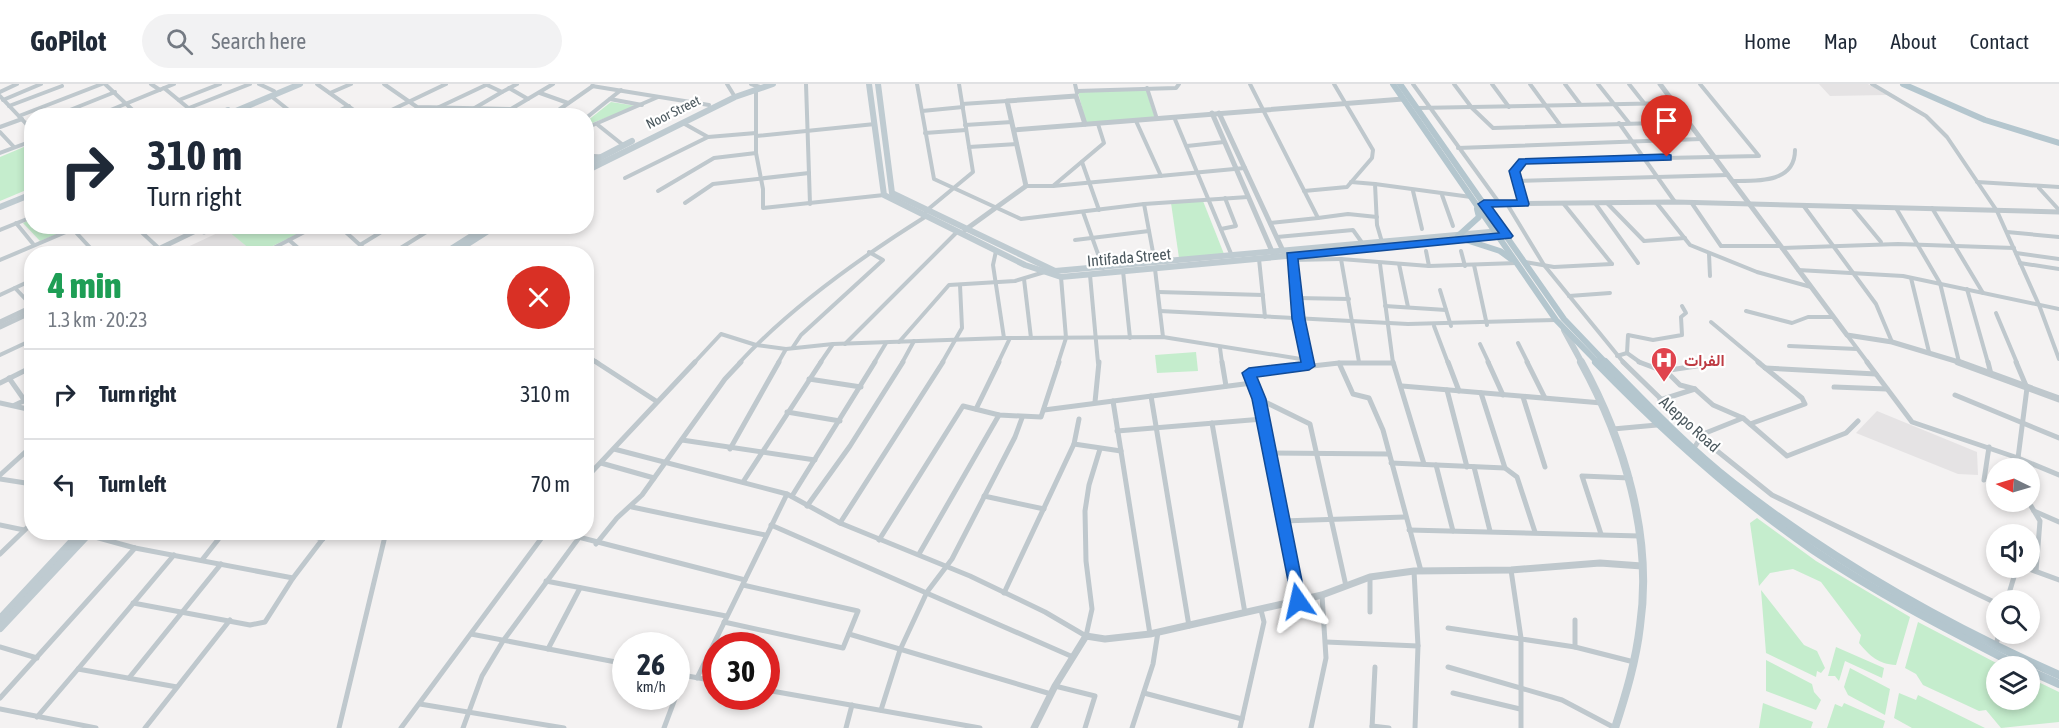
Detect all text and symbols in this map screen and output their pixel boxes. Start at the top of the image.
search box [142,14,562,68]
text: GoPilot [30,25,106,57]
icon: search [163,25,196,58]
text: Search here [211,28,306,54]
text: Home [1744,29,1791,53]
text: Map [1824,29,1858,53]
text: About [1891,29,1937,53]
text: Contact [1970,29,2029,53]
street label: Noor Street [643,92,703,132]
pin [1641,95,1692,157]
icon: arrive [1650,104,1683,137]
text: 310 m [147,131,242,179]
icon: right [48,132,126,210]
text: Turn right [147,181,242,212]
street label: Intifada Street [1086,244,1172,270]
text: 4 min [48,264,122,306]
button: close [507,266,570,329]
text: 1.3 km · 20:23 [48,308,148,331]
hospital icon: الفرات [1649,345,1679,383]
place label: الفرات [1684,351,1725,371]
icon: right [48,378,81,411]
text: Turn right [99,381,176,407]
text: 310 m [520,381,570,407]
street label: Aleppo Road [1656,392,1724,456]
north arrow [1986,458,2040,512]
map controls [1986,458,2040,710]
icon: left [48,468,81,501]
text: Turn left [99,471,166,497]
text: 70 m [530,471,570,497]
button: sound [1986,524,2040,578]
position arrow [1266,569,1330,633]
button: search [1986,590,2040,644]
speed limit sign: 30 [702,632,780,710]
text: 26 [637,647,665,681]
button: layers [1986,656,2040,710]
text: km/h [636,678,666,695]

